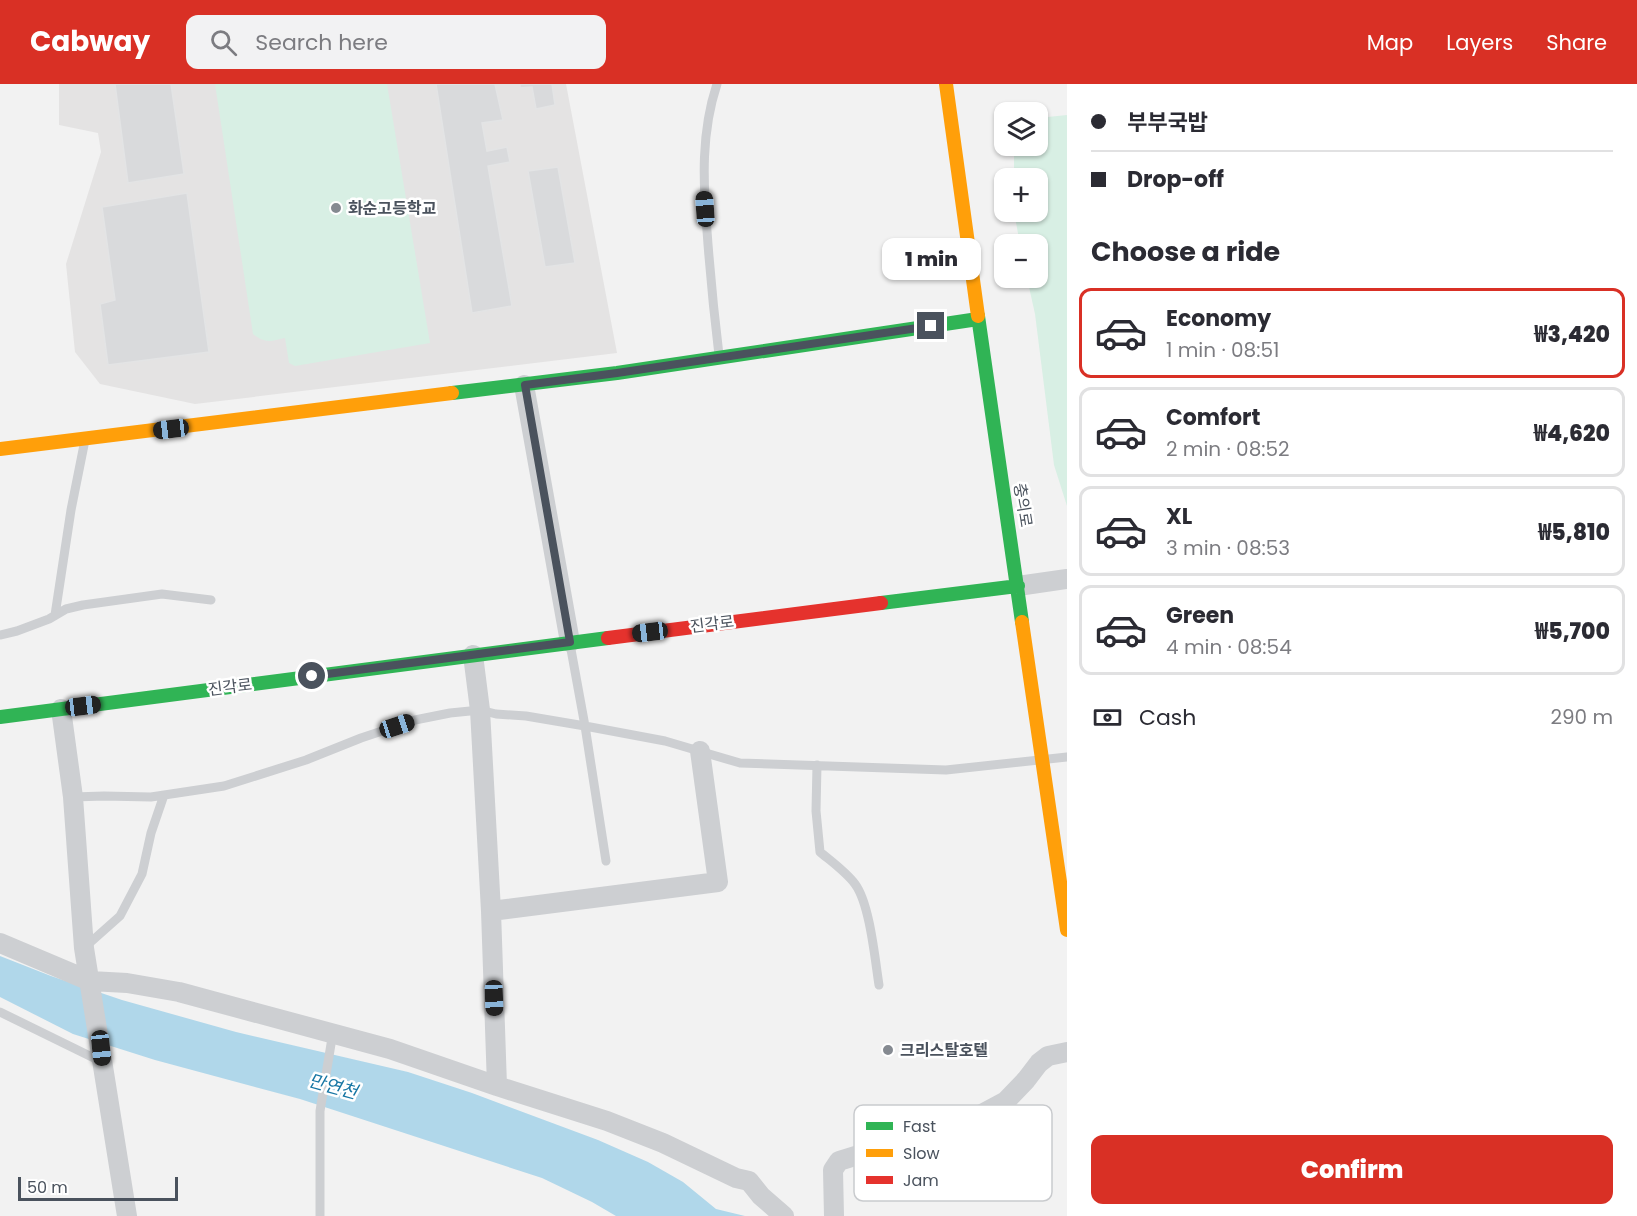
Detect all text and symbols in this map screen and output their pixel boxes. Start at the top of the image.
search box [186,15,606,69]
text: Cabway [30,22,150,61]
icon: search [207,26,240,59]
text: Search here [255,27,388,58]
text: Map [1367,28,1413,57]
text: Layers [1446,28,1513,57]
text: Share [1546,28,1607,57]
map controls [994,102,1048,288]
button: layers [994,102,1048,156]
text: 부부국밥 [1127,107,1208,138]
text: Drop-off [1127,164,1224,195]
button: + [994,168,1048,222]
car [695,190,715,228]
place label: 화순고등학교 [348,197,437,220]
marker: 화순고등학교 [329,201,343,215]
text: Choose a ride [1091,233,1280,270]
button: − [994,234,1048,288]
callout: 1 min [882,239,980,281]
text: 1 min [905,245,958,273]
text: Economy [1166,303,1271,334]
icon: car [1094,306,1148,360]
route end [917,312,944,339]
text: ₩3,420 [1534,319,1610,350]
text: 1 min · 08:51 [1166,336,1279,364]
text: Comfort [1166,402,1260,433]
icon: car [1094,405,1148,459]
car [152,418,190,440]
text: ₩4,620 [1534,418,1610,449]
text: 2 min · 08:52 [1166,435,1290,463]
street label: 충의로 [1008,481,1038,529]
text: XL [1166,501,1192,532]
icon: car [1094,504,1148,558]
text: ₩5,810 [1538,517,1610,548]
text: 3 min · 08:53 [1166,534,1290,562]
text: Green [1166,600,1234,631]
icon: car [1094,603,1148,657]
street label: 진각로 [689,610,736,638]
text: ₩5,700 [1535,616,1610,647]
car [631,621,669,643]
text: 4 min · 08:54 [1166,633,1292,661]
route start [298,662,325,689]
street label: 진각로 [207,673,254,701]
car [64,695,102,717]
icon: cash [1091,701,1124,734]
text: Cash [1139,702,1196,733]
text: 290 m [1550,703,1613,731]
car [377,712,417,740]
car [484,980,504,1016]
car [90,1029,112,1067]
place label: 크리스탈호텔 [900,1039,988,1062]
marker: 크리스탈호텔 [881,1043,895,1057]
water label: 만연천 [306,1067,363,1105]
legend [854,1105,1052,1201]
text: Fast [903,1115,936,1138]
button: Confirm [1091,1135,1613,1204]
text: Slow [903,1142,940,1165]
text: Jam [903,1169,939,1192]
scale bar [18,1174,178,1202]
text: 50 m [27,1176,68,1199]

